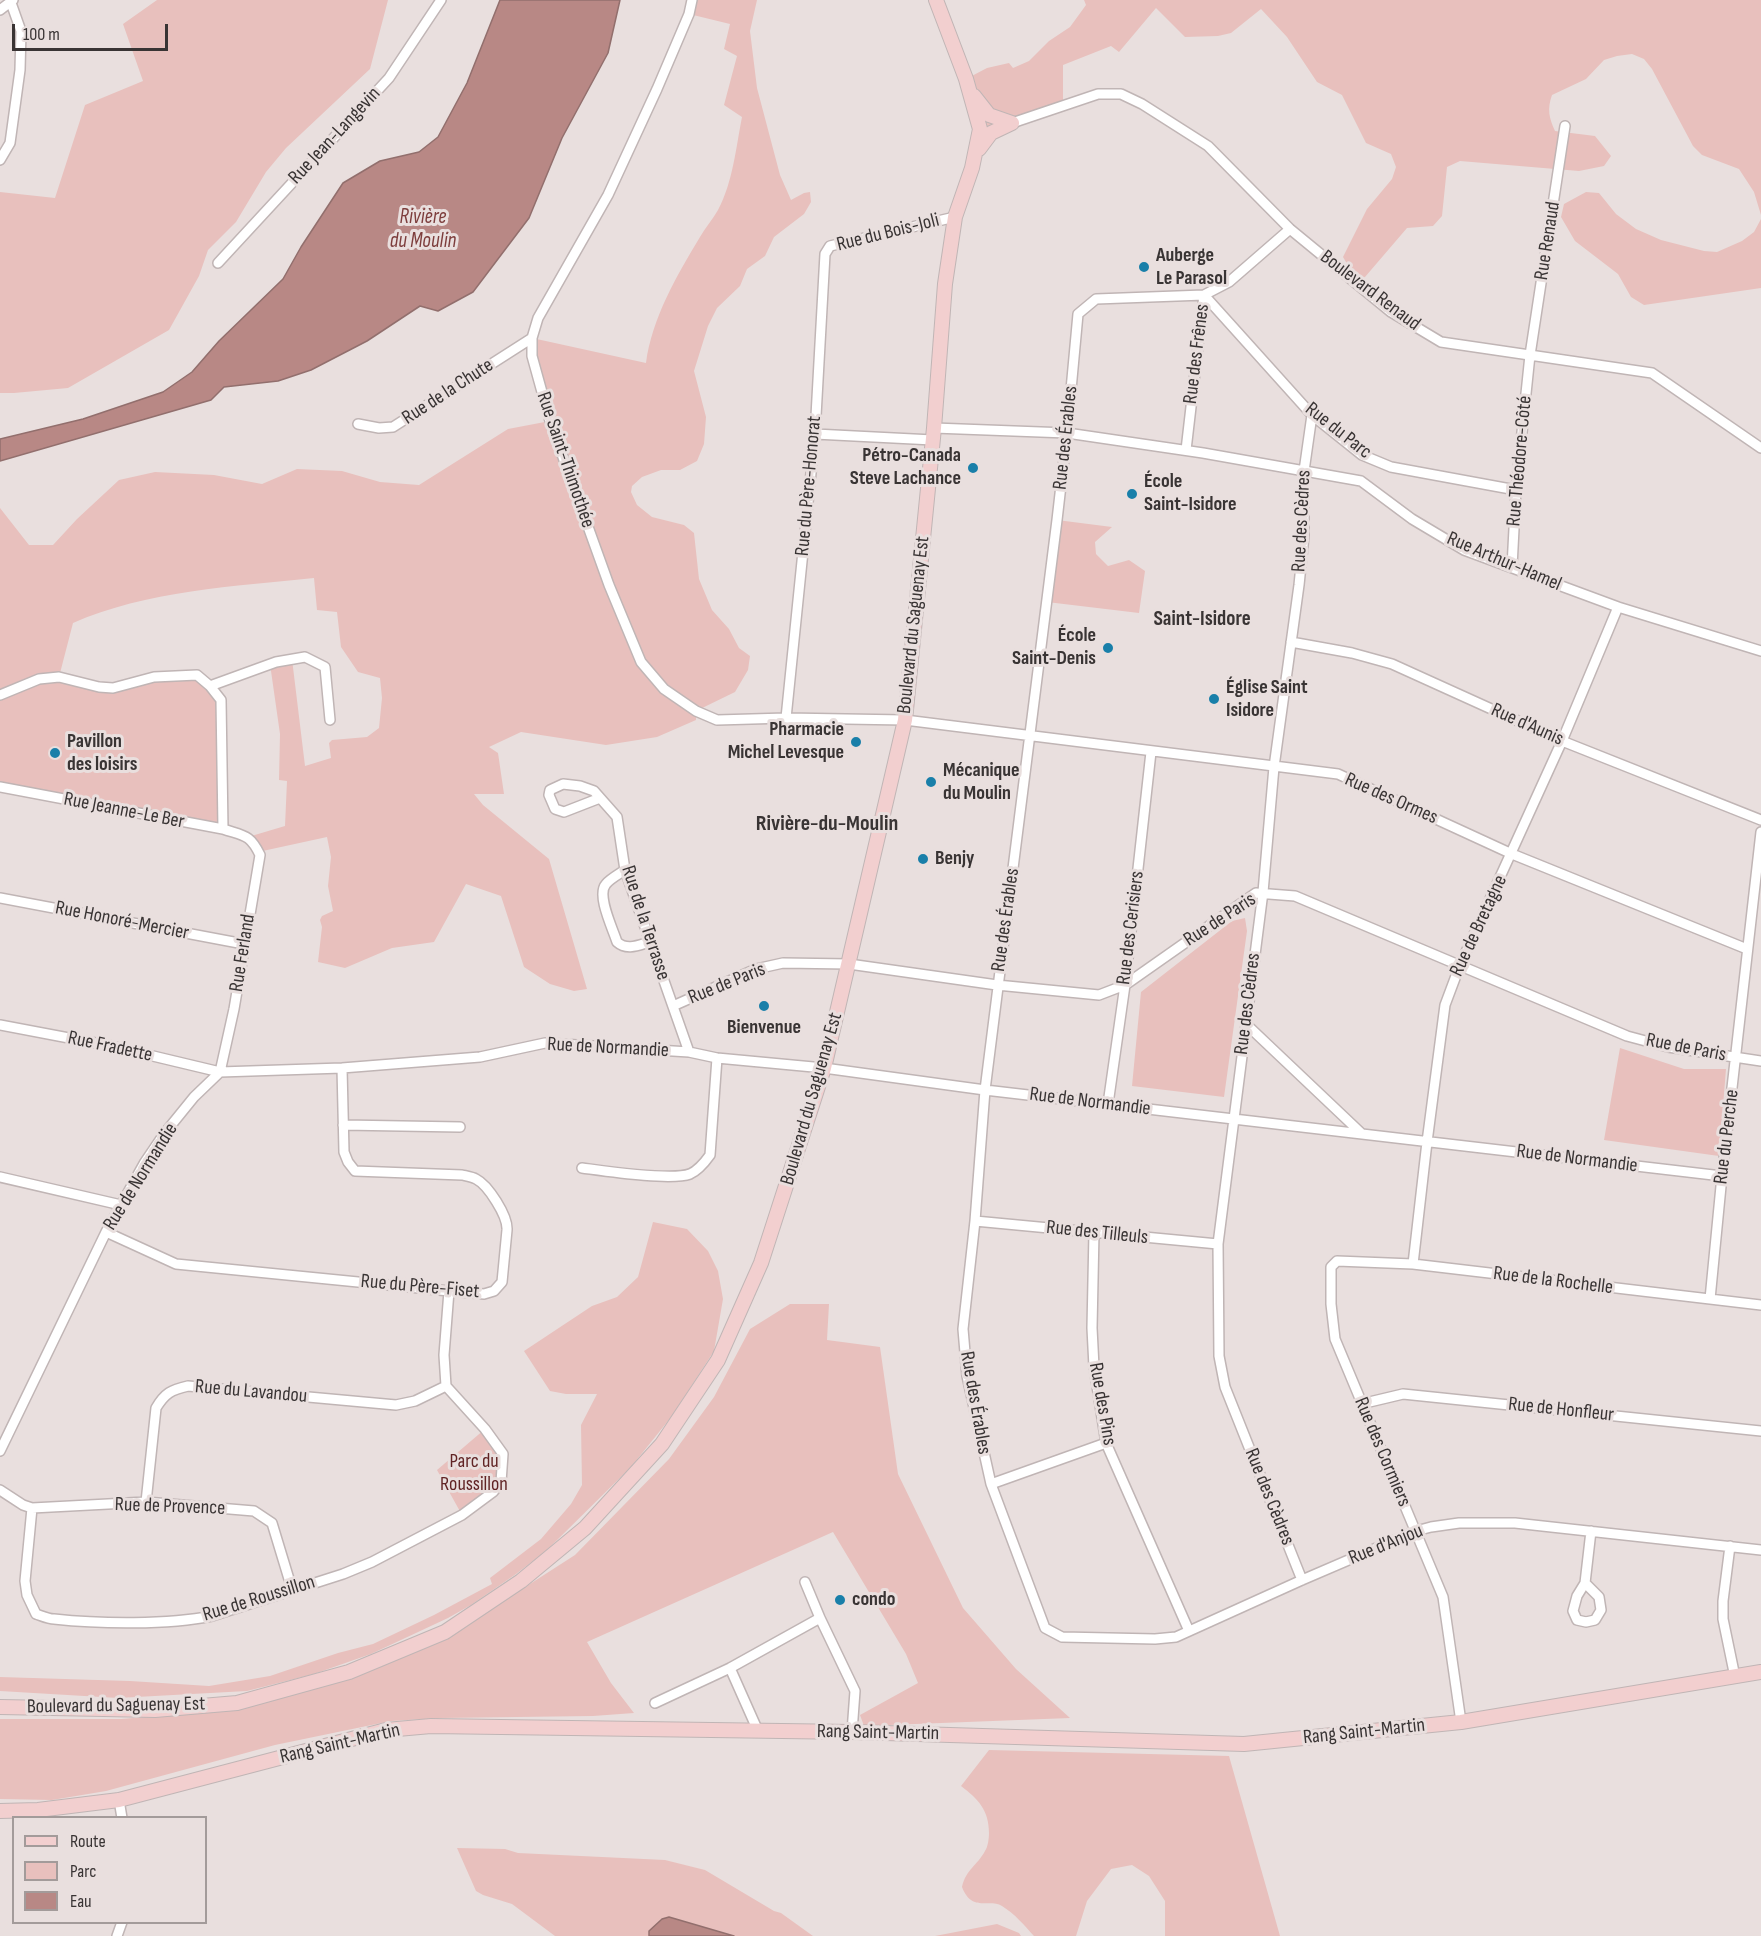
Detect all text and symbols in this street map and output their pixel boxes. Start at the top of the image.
scale bar [15,12,171,50]
text: 100 m [23,24,60,45]
street label: Rue Jean-Langevin [284,82,386,190]
street label: Rue Renaud [1530,200,1566,282]
water label: Rivière du Moulin [390,205,456,255]
street label: Rue du Bois-Joli [834,209,942,257]
place label: Auberge Le Parasol [1156,244,1227,291]
street label: Boulevard Renaud [1315,246,1425,336]
marker: Auberge Le Parasol [1137,260,1151,274]
street label: Rue des Frênes [1179,303,1215,405]
street label: Rue de la Chute [398,354,498,430]
street label: Rue des Érables [1049,385,1083,491]
street label: Rue Saint-Thimothée [531,389,599,531]
street label: Rue Théodore-Côté [1502,395,1538,527]
street label: Rue du Parc [1300,398,1376,464]
street label: Rue du Père-Honorat [791,415,827,557]
place label: Pétro-Canada Steve Lachance [850,444,961,491]
marker: Pétro-Canada Steve Lachance [966,461,980,475]
street label: Rue des Cèdres [1287,469,1317,573]
place label: École Saint-Isidore [1144,470,1237,517]
marker: École Saint-Isidore [1125,487,1139,501]
street label: Rue Arthur-Hamel [1443,527,1565,597]
street label: Boulevard du Saguenay Est [893,535,935,715]
district label: Saint-Isidore [1153,607,1251,633]
place label: École Saint-Denis [1012,624,1096,671]
marker: École Saint-Denis [1101,641,1115,655]
place label: Église Saint Isidore [1226,676,1308,723]
marker: Église Saint Isidore [1207,692,1221,706]
street label: Rue d'Aunis [1487,698,1567,752]
place label: Pharmacie Michel Levesque [728,718,844,765]
place label: Pavillon des loisirs [67,730,137,777]
marker: Pharmacie Michel Levesque [849,735,863,749]
marker: Pavillon des loisirs [48,746,62,760]
place label: Mécanique du Moulin [943,759,1020,806]
street label: Rue des Ormes [1341,768,1441,830]
marker: Mécanique du Moulin [924,775,938,789]
street label: Rue Jeanne-Le Ber [62,788,186,834]
district label: Rivière-du-Moulin [756,811,898,837]
place label: Benjy [935,847,974,871]
marker: Benjy [916,852,930,866]
street label: Rue de la Terrasse [615,863,675,983]
street label: Rue des Érables [987,867,1025,973]
street label: Rue des Cerisiers [1112,870,1150,986]
street label: Rue de Bretagne [1445,872,1513,980]
street label: Rue de Paris [1180,888,1260,952]
street label: Rue Honoré-Mercier [53,896,191,946]
street label: Rue Ferland [225,912,261,994]
street label: Rue des Cèdres [1230,952,1266,1056]
street label: Rue de Paris [685,958,769,1010]
marker: Bienvenue [757,999,771,1013]
street label: Boulevard du Saguenay Est [776,1010,848,1188]
place label: Bienvenue [727,1016,801,1040]
street label: Rue Fradette [66,1026,154,1068]
street label: Rue de Paris [1644,1029,1728,1067]
street label: Rue de Normandie [547,1033,669,1063]
street label: Rue de Normandie [1028,1083,1152,1121]
street label: Rue du Perche [1709,1088,1745,1186]
street label: Rue de Normandie [99,1119,183,1235]
street label: Rue de Normandie [1515,1140,1639,1178]
street label: Rue des Tilleuls [1045,1216,1149,1250]
street label: Rue de la Rochelle [1492,1262,1614,1300]
street label: Rue du Père-Fiset [360,1270,480,1304]
street label: Rue des Érables [954,1350,996,1456]
street label: Rue des Pins [1083,1361,1121,1447]
street label: Rue du Lavandou [194,1375,308,1409]
street label: Rue de Honfleur [1507,1393,1615,1427]
street label: Rue des Cormiers [1348,1394,1416,1510]
street label: Rue des Cèdres [1239,1445,1299,1549]
park label: Parc du Roussillon [440,1450,508,1497]
street label: Rue de Provence [114,1493,226,1521]
street label: Rue d'Anjou [1345,1519,1427,1571]
street label: Rue de Roussillon [200,1571,318,1627]
place label: condo [852,1588,895,1612]
marker: condo [833,1593,847,1607]
street label: Boulevard du Saguenay Est [27,1692,205,1720]
street label: Rang Saint-Martin [1302,1714,1426,1750]
street label: Rang Saint-Martin [278,1719,402,1769]
street label: Rang Saint-Martin [817,1720,939,1746]
legend [12,1816,207,1924]
text: Route [70,1831,106,1852]
text: Parc [70,1861,96,1882]
text: Eau [70,1891,92,1912]

